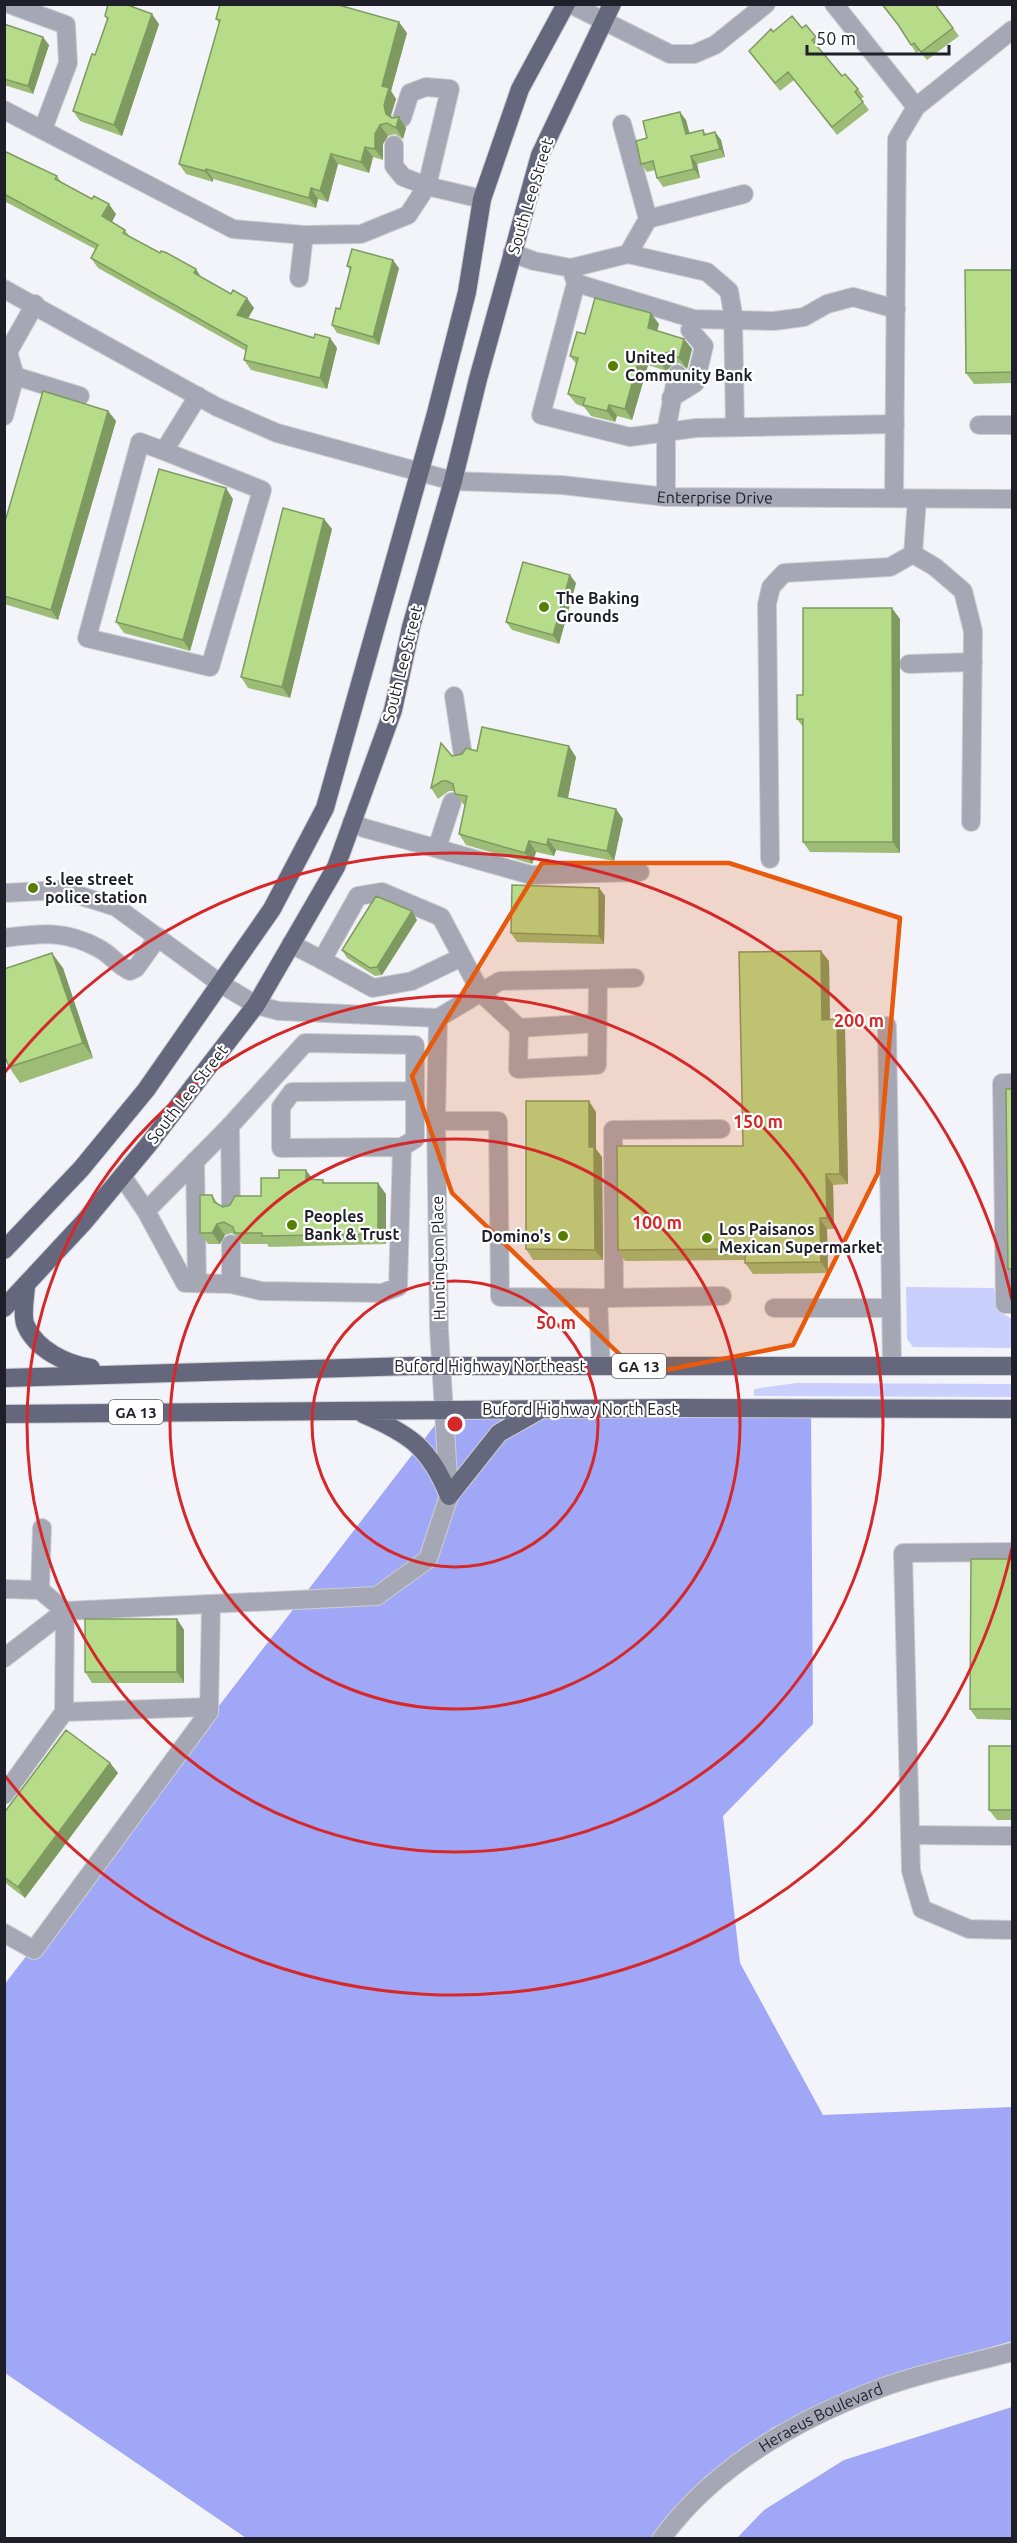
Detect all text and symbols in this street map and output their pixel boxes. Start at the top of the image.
scale bar [807,18,950,56]
text: 50 m [816,28,856,48]
street label: South Lee Street [504,135,556,256]
place label: United Community Bank [625,348,752,384]
marker: United Community Bank [606,359,620,373]
street label: Enterprise Drive [656,487,773,507]
place label: The Baking Grounds [556,589,639,625]
marker: The Baking Grounds [537,600,551,614]
street label: South Lee Street [379,603,425,724]
place label: s. lee street police station [45,870,147,906]
marker: s. lee street police station [26,881,40,895]
text: 200 m [834,1010,884,1030]
street label: South Lee Street [143,1041,232,1147]
text: 150 m [733,1111,783,1131]
street label: Huntington Place [428,1196,448,1320]
place label: Peoples Bank & Trust [304,1207,399,1243]
text: 100 m [632,1212,682,1232]
marker: Peoples Bank & Trust [285,1218,299,1232]
place label: Los Paisanos Mexican Supermarket [719,1220,883,1256]
place label: Domino's [481,1227,551,1245]
marker: Domino's [556,1229,570,1243]
marker: Los Paisanos Mexican Supermarket [700,1231,714,1245]
text: 50 m [536,1312,576,1332]
road number: GA 13 [612,1354,666,1378]
street label: Buford Highway Northeast [394,1357,587,1375]
road number: GA 13 [109,1400,163,1424]
street label: Buford Highway North East [482,1400,678,1418]
centre of rings [445,1414,465,1434]
street label: Heraeus Boulevard [755,2379,885,2455]

